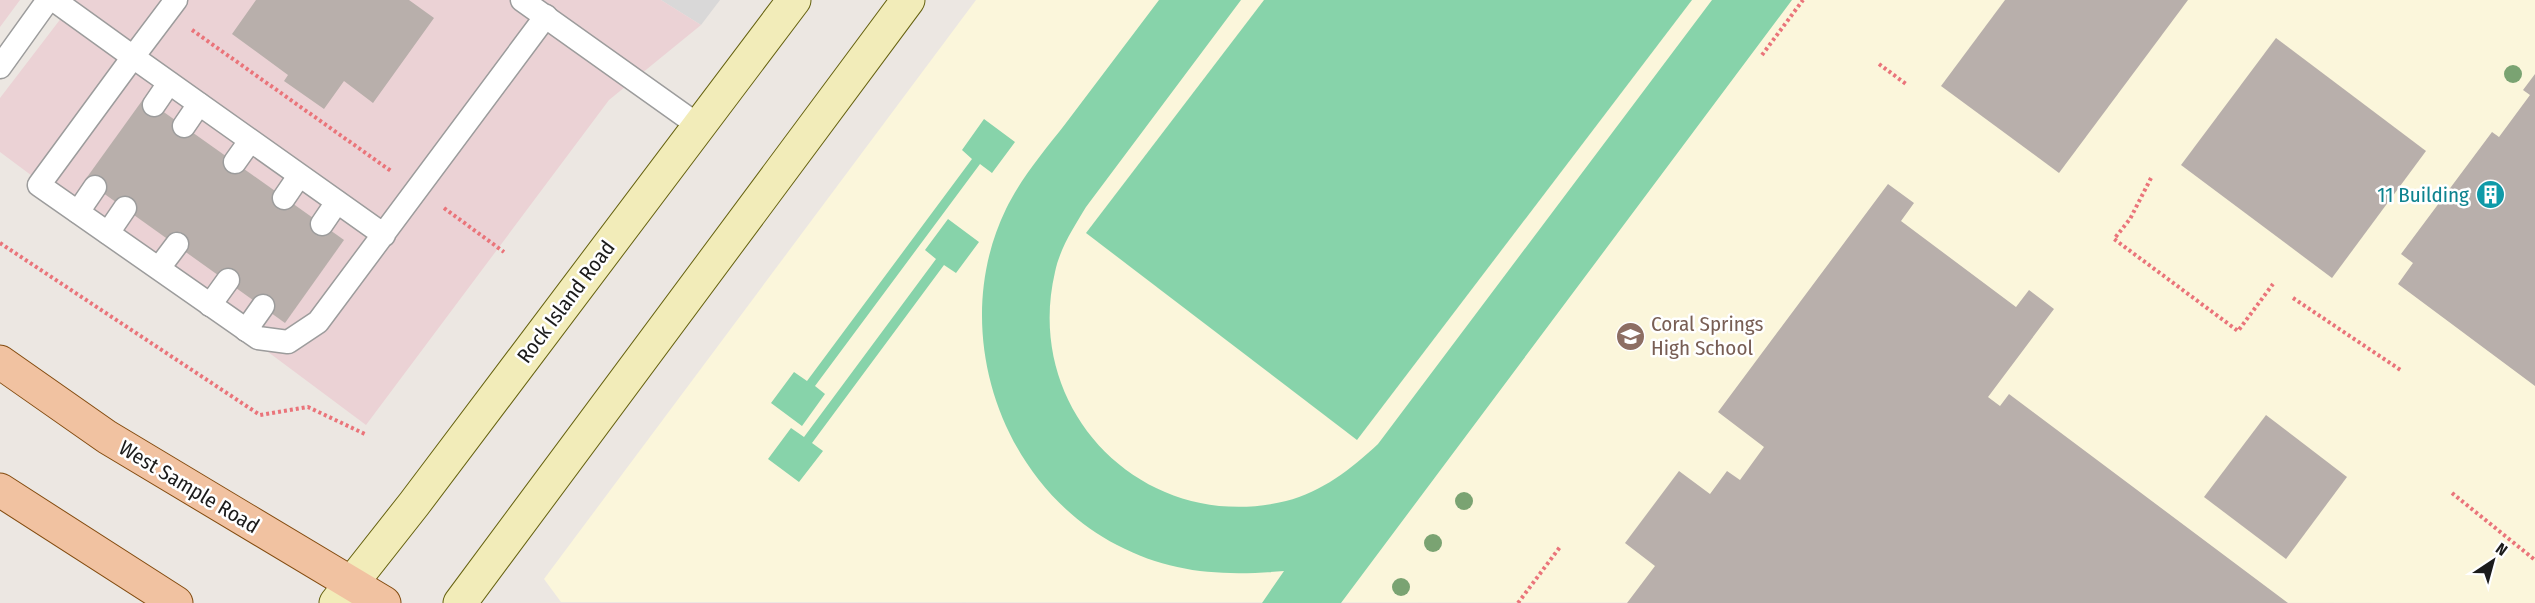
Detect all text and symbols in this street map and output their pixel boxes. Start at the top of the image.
building icon: 11 Building [2474,179,2506,211]
place label: 11 Building [2377,182,2469,208]
street label: Rock Island Road [511,236,621,368]
place label: Coral Springs High School [1651,311,1764,361]
school or university icon: Coral Springs High School [1614,320,1646,352]
street label: West Sample Road [114,435,264,539]
north arrow [2463,531,2523,591]
text: N [2492,539,2511,560]

